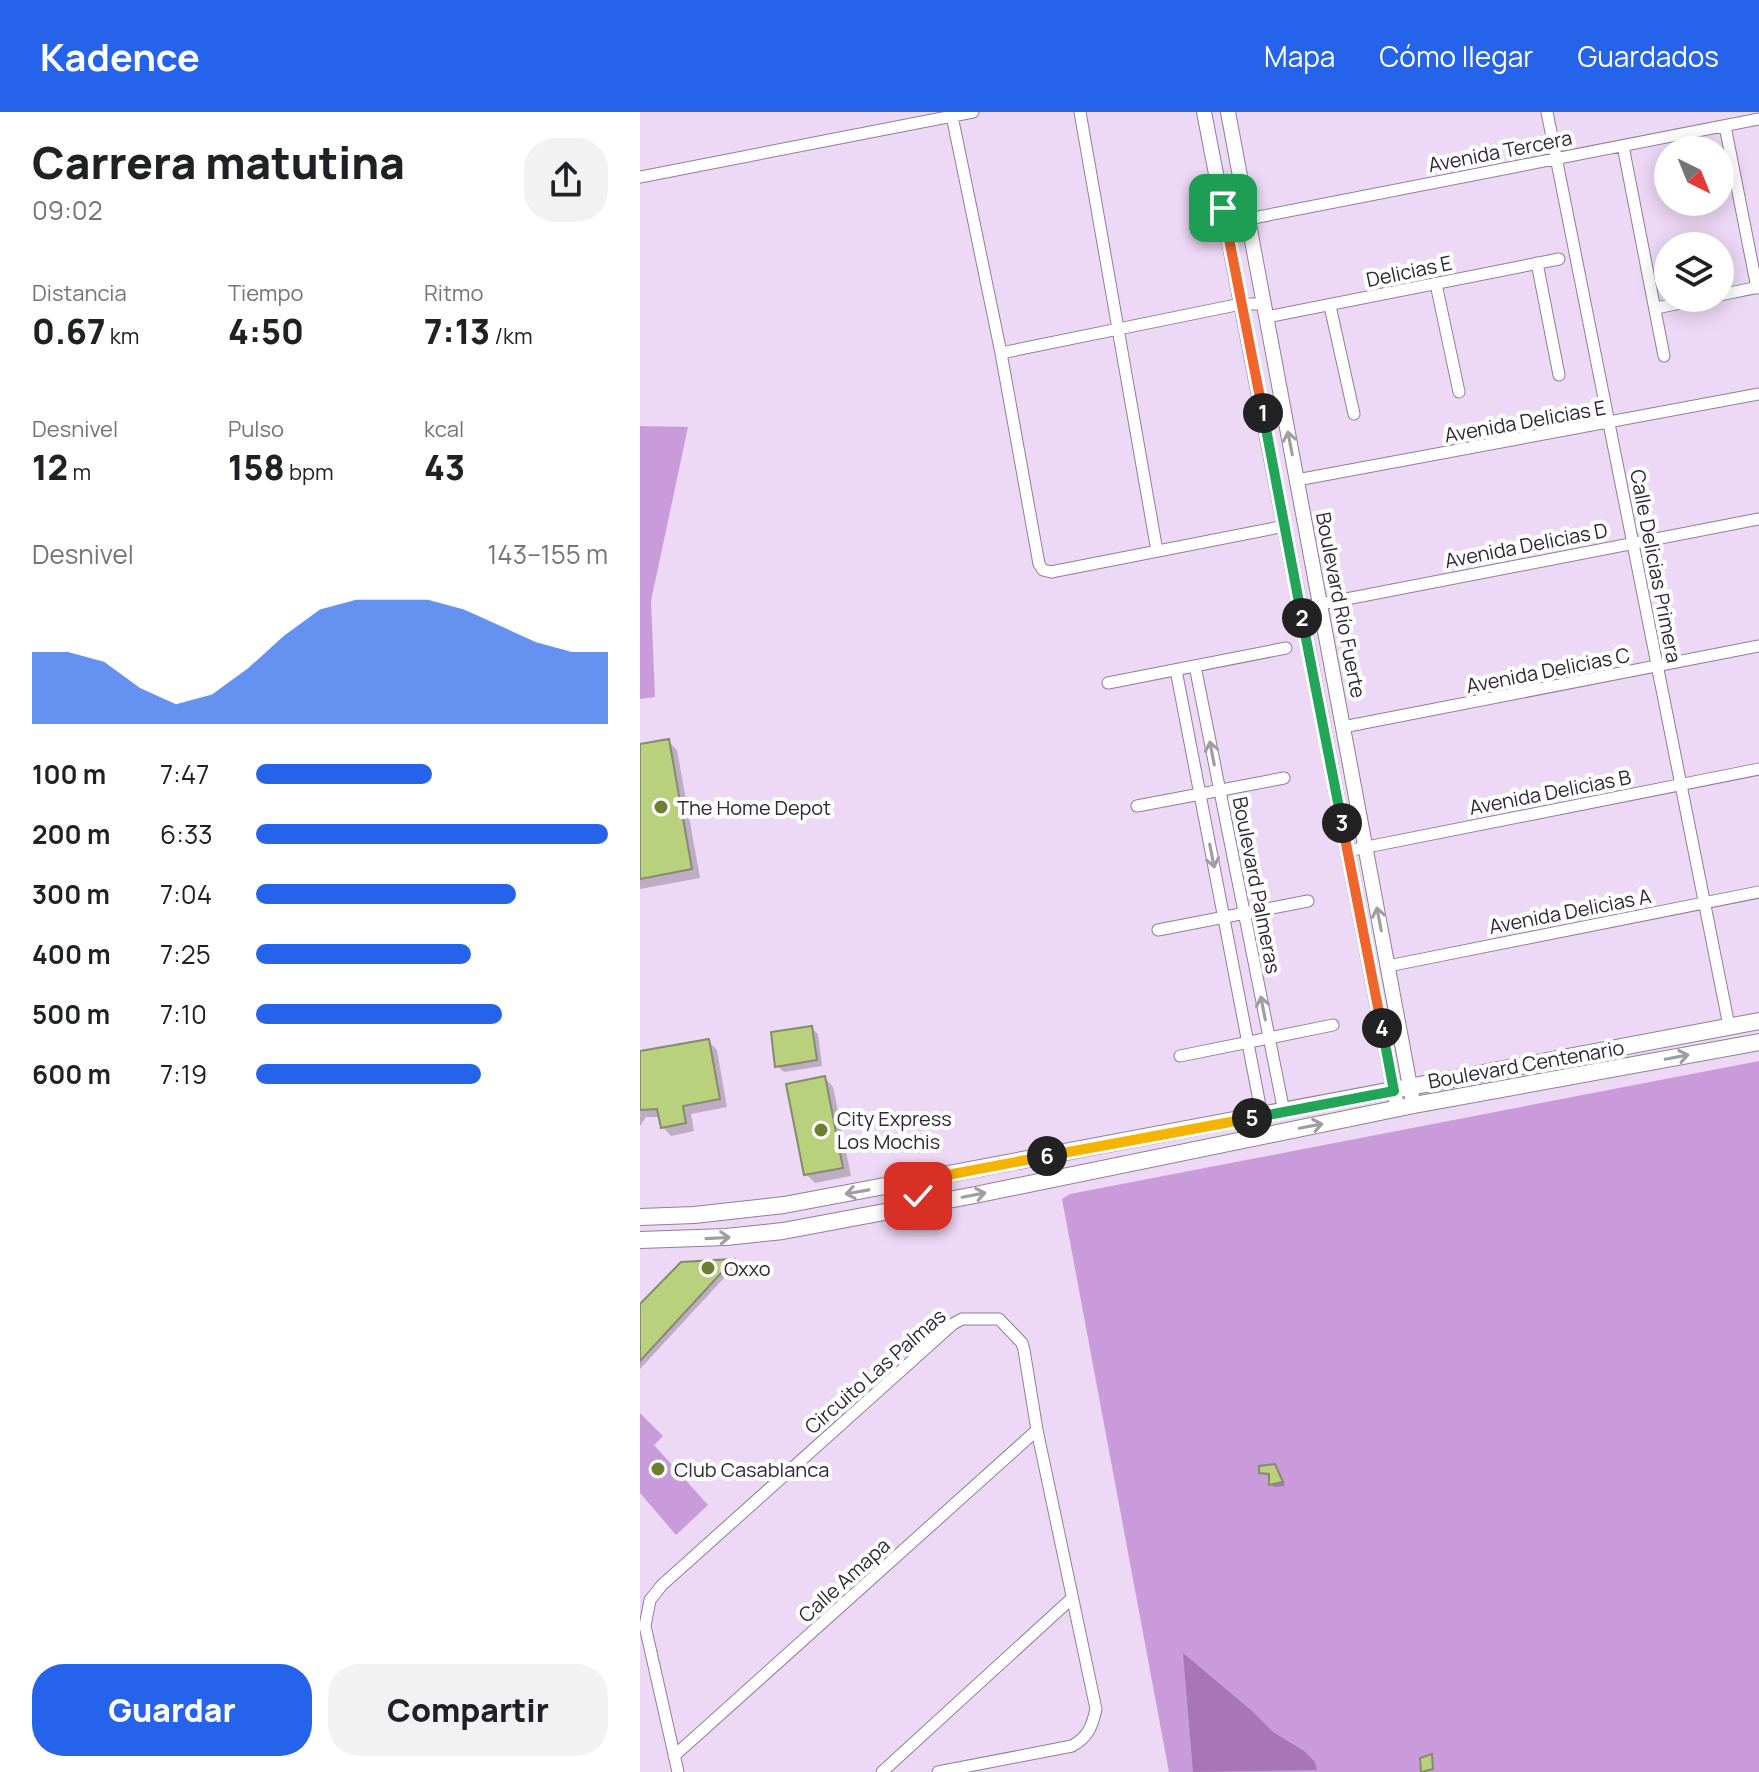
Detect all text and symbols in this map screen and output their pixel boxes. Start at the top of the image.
text: Kadence [40,30,200,82]
text: Mapa [1264,37,1335,75]
text: Cómo llegar [1379,37,1533,75]
text: Guardados [1577,37,1719,75]
street label: Avenida Tercera [1426,124,1574,178]
text: Carrera matutina [32,132,405,192]
north arrow [1654,136,1734,216]
map controls [1654,136,1734,312]
button: share [524,138,608,222]
pin [1189,174,1257,242]
icon: arrive [1201,186,1245,230]
text: 09:02 [32,192,102,228]
button: layers [1654,232,1734,312]
street label: Delicias E [1364,249,1454,293]
text: Distancia [32,278,127,308]
text: Tiempo [228,278,303,308]
text: Ritmo [424,278,483,308]
text: 0.67 [32,308,105,354]
text: 4:50 [228,308,304,354]
text: 7:13 [424,308,490,354]
text: km [105,321,139,351]
text: /km [490,321,533,351]
pin: 1 [1243,393,1283,433]
street label: Avenida Delicias E [1442,394,1608,448]
text: 1 [1258,398,1268,428]
text: Desnivel [32,414,118,444]
text: Pulso [228,414,284,444]
text: kcal [424,414,464,444]
one-way arrow [1282,431,1297,456]
text: 12 [32,444,68,490]
text: 158 [228,444,285,490]
text: 43 [424,444,465,490]
text: m [68,457,91,487]
text: bpm [285,457,334,487]
street label: Calle Delicias Primera [1624,467,1688,665]
street label: Boulevard Río Fuerte [1310,510,1372,700]
street label: Avenida Delicias D [1442,516,1610,574]
text: Desnivel [32,536,134,572]
text: 143–155 m [487,536,608,572]
pin: 2 [1282,598,1322,638]
text: 2 [1295,603,1309,633]
street label: Avenida Delicias C [1464,641,1632,699]
one-way arrow [1204,741,1219,767]
text: 100 m [32,756,106,792]
text: 7:47 [160,756,209,792]
street label: Avenida Delicias B [1467,763,1633,821]
place label: The Home Depot [677,794,831,821]
street label: Boulevard Palmeras [1227,794,1287,976]
marker: The Home Depot [652,798,670,816]
pin: 3 [1322,803,1362,843]
text: 3 [1336,808,1348,838]
text: 200 m [32,816,110,852]
text: 6:33 [160,816,213,852]
one-way arrow [1205,843,1220,868]
text: 300 m [32,876,110,912]
text: 7:04 [160,876,212,912]
street label: Avenida Delicias A [1487,882,1654,940]
one-way arrow [1371,906,1386,932]
text: 400 m [32,936,111,972]
text: 7:25 [160,936,211,972]
text: 500 m [32,996,110,1032]
text: 7:10 [160,996,207,1032]
one-way arrow [1255,996,1270,1022]
pin: 4 [1362,1008,1402,1048]
text: 4 [1375,1013,1389,1043]
street label: Boulevard Centenario [1426,1033,1626,1095]
one-way arrow [1663,1048,1689,1063]
text: 600 m [32,1056,111,1092]
text: 7:19 [160,1056,207,1092]
pin: 5 [1232,1098,1272,1138]
text: 5 [1246,1103,1258,1133]
place label: City Express Los Mochis [837,1105,952,1155]
one-way arrow [1298,1118,1324,1133]
marker: City Express Los Mochis [812,1121,830,1139]
pin: 6 [1027,1136,1067,1176]
text: 6 [1040,1141,1054,1171]
pin [884,1162,952,1230]
icon: check [896,1174,940,1218]
one-way arrow [845,1185,870,1200]
one-way arrow [961,1187,987,1202]
one-way arrow [704,1230,731,1245]
place label: Oxxo [724,1255,771,1282]
marker: Oxxo [699,1259,717,1277]
street label: Circuito Las Palmas [799,1302,951,1440]
place label: Club Casablanca [674,1456,829,1483]
marker: Club Casablanca [649,1460,667,1478]
street label: Calle Amapa [793,1532,895,1628]
button: Guardar [32,1664,312,1756]
button: Compartir [328,1664,608,1756]

